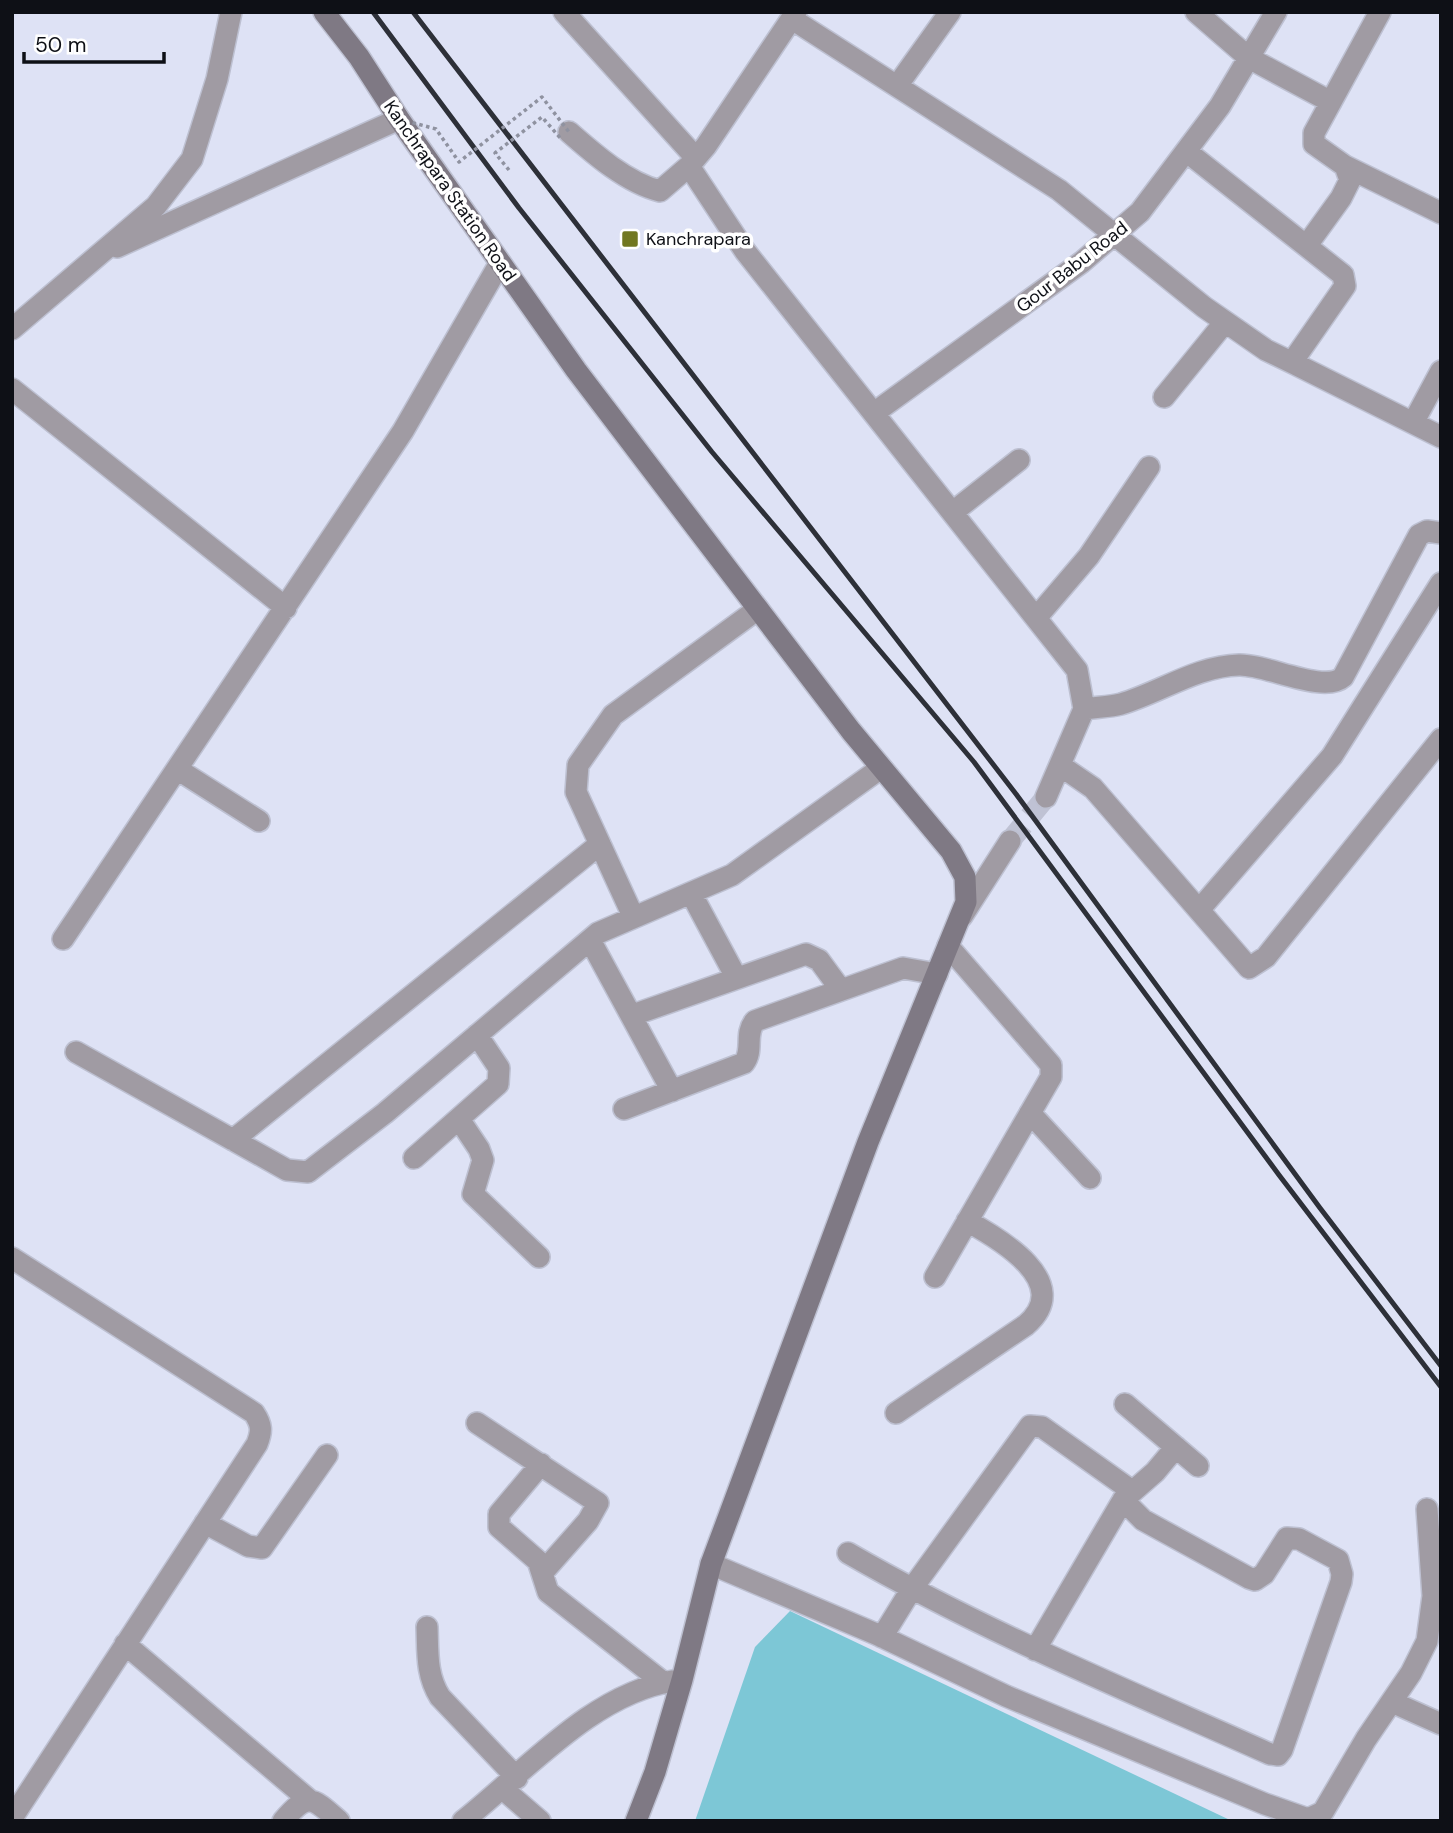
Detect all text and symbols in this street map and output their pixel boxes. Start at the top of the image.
scale bar [24,21,164,65]
text: 50 m [35,31,86,59]
street label: Kanchrapara Station Road [378,96,522,286]
street label: Gour Babu Road [1011,216,1133,318]
place label: Kanchrapara [646,227,751,251]
marker: Kanchrapara [620,229,640,249]

